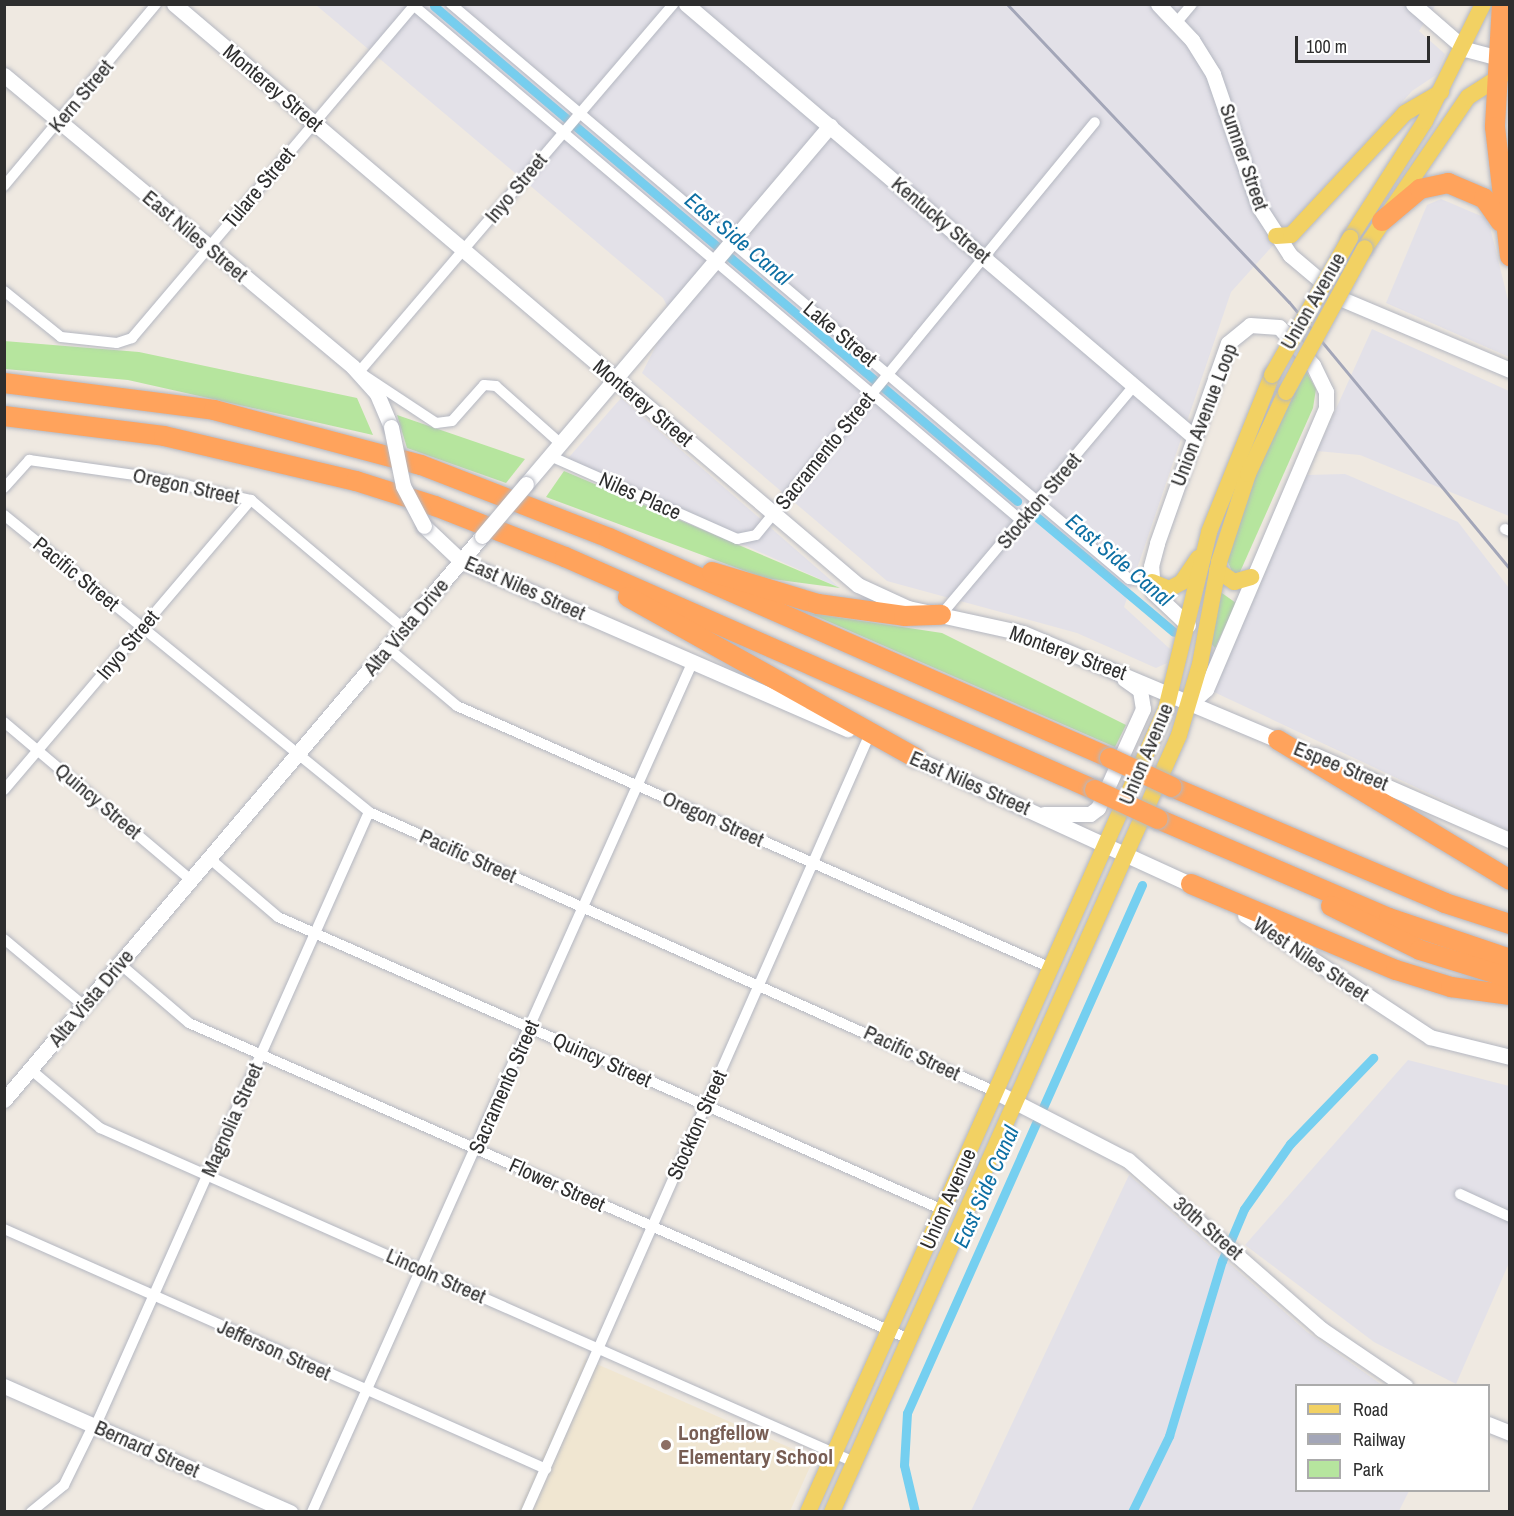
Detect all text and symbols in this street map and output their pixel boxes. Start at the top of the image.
scale bar [1298,24,1433,62]
text: 100 m [1306,34,1347,59]
street label: Monterey Street [218,39,328,137]
street label: Kern Street [43,55,119,137]
street label: Sumner Street [1214,100,1274,214]
street label: Tulare Street [218,142,300,234]
street label: Inyo Street [480,148,552,228]
street label: Kentucky Street [886,171,996,269]
street label: East Niles Street [137,185,253,287]
water label: East Side Canal [680,187,796,291]
street label: Union Avenue [1275,248,1351,354]
street label: Lake Street [798,296,882,372]
street label: Union Avenue Loop [1165,340,1243,490]
street label: Monterey Street [588,354,698,452]
street label: Sacramento Street [770,387,880,515]
street label: Stockton Street [992,448,1086,554]
street label: Oregon Street [130,462,242,510]
street label: Niles Place [595,467,685,525]
water label: East Side Canal [1061,508,1177,612]
street label: Pacific Street [28,532,124,616]
street label: East Niles Street [461,550,589,626]
street label: Alta Vista Drive [358,573,454,681]
street label: Inyo Street [92,605,164,685]
street label: Monterey Street [1006,620,1130,686]
street label: Union Avenue [1113,699,1179,809]
street label: Espee Street [1290,736,1392,796]
street label: East Niles Street [906,745,1034,821]
street label: Quincy Street [50,758,146,844]
street label: Oregon Street [658,785,768,853]
street label: Pacific Street [416,823,520,889]
street label: West Niles Street [1249,911,1373,1007]
street label: Alta Vista Drive [43,944,139,1052]
street label: Sacramento Street [463,1016,545,1158]
street label: Pacific Street [860,1020,964,1086]
street label: Quincy Street [549,1027,655,1093]
street label: Magnolia Street [196,1059,268,1181]
street label: Stockton Street [662,1066,732,1184]
water label: East Side Canal [947,1122,1025,1252]
street label: Union Avenue [914,1144,982,1254]
street label: Flower Street [505,1153,609,1217]
street label: 30th Street [1168,1191,1248,1265]
street label: Lincoln Street [382,1243,490,1309]
street label: Jefferson Street [213,1314,335,1386]
legend [1295,1384,1490,1492]
text: Road [1353,1397,1388,1422]
street label: Bernard Street [91,1415,203,1483]
place label: Longfellow Elementary School [678,1420,833,1470]
text: Railway [1353,1427,1406,1452]
marker: Longfellow Elementary School [659,1438,673,1452]
text: Park [1353,1457,1383,1482]

